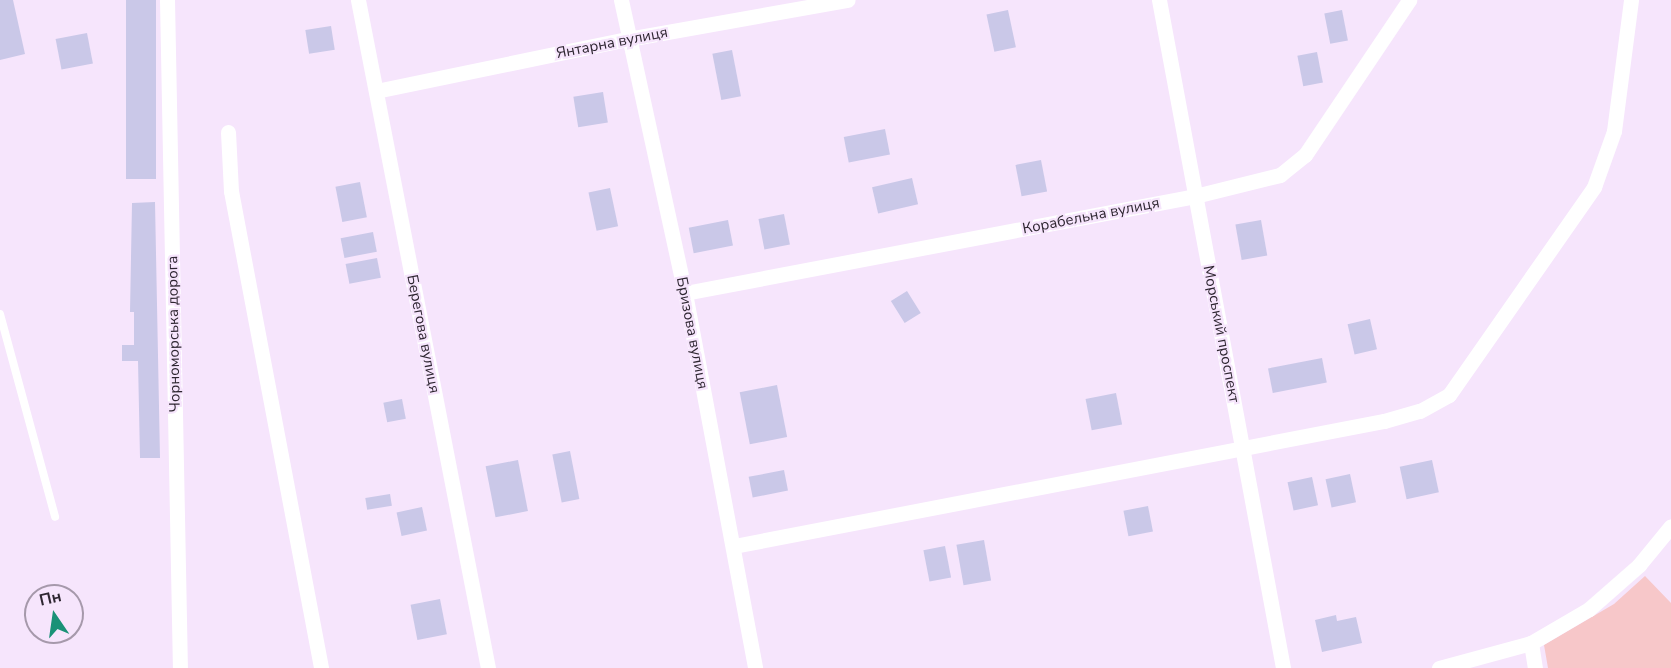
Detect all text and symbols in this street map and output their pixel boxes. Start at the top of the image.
street label: Янтарна вулиця [555,23,669,63]
street label: Корабельна вулиця [1021,194,1161,238]
street label: Чорноморська дорога [164,256,184,412]
street label: Морський проспект [1199,264,1243,404]
street label: Берегова вулиця [403,273,443,395]
street label: Бризова вулиця [672,275,712,391]
north arrow [24,584,84,644]
text: Пн [37,585,64,612]

